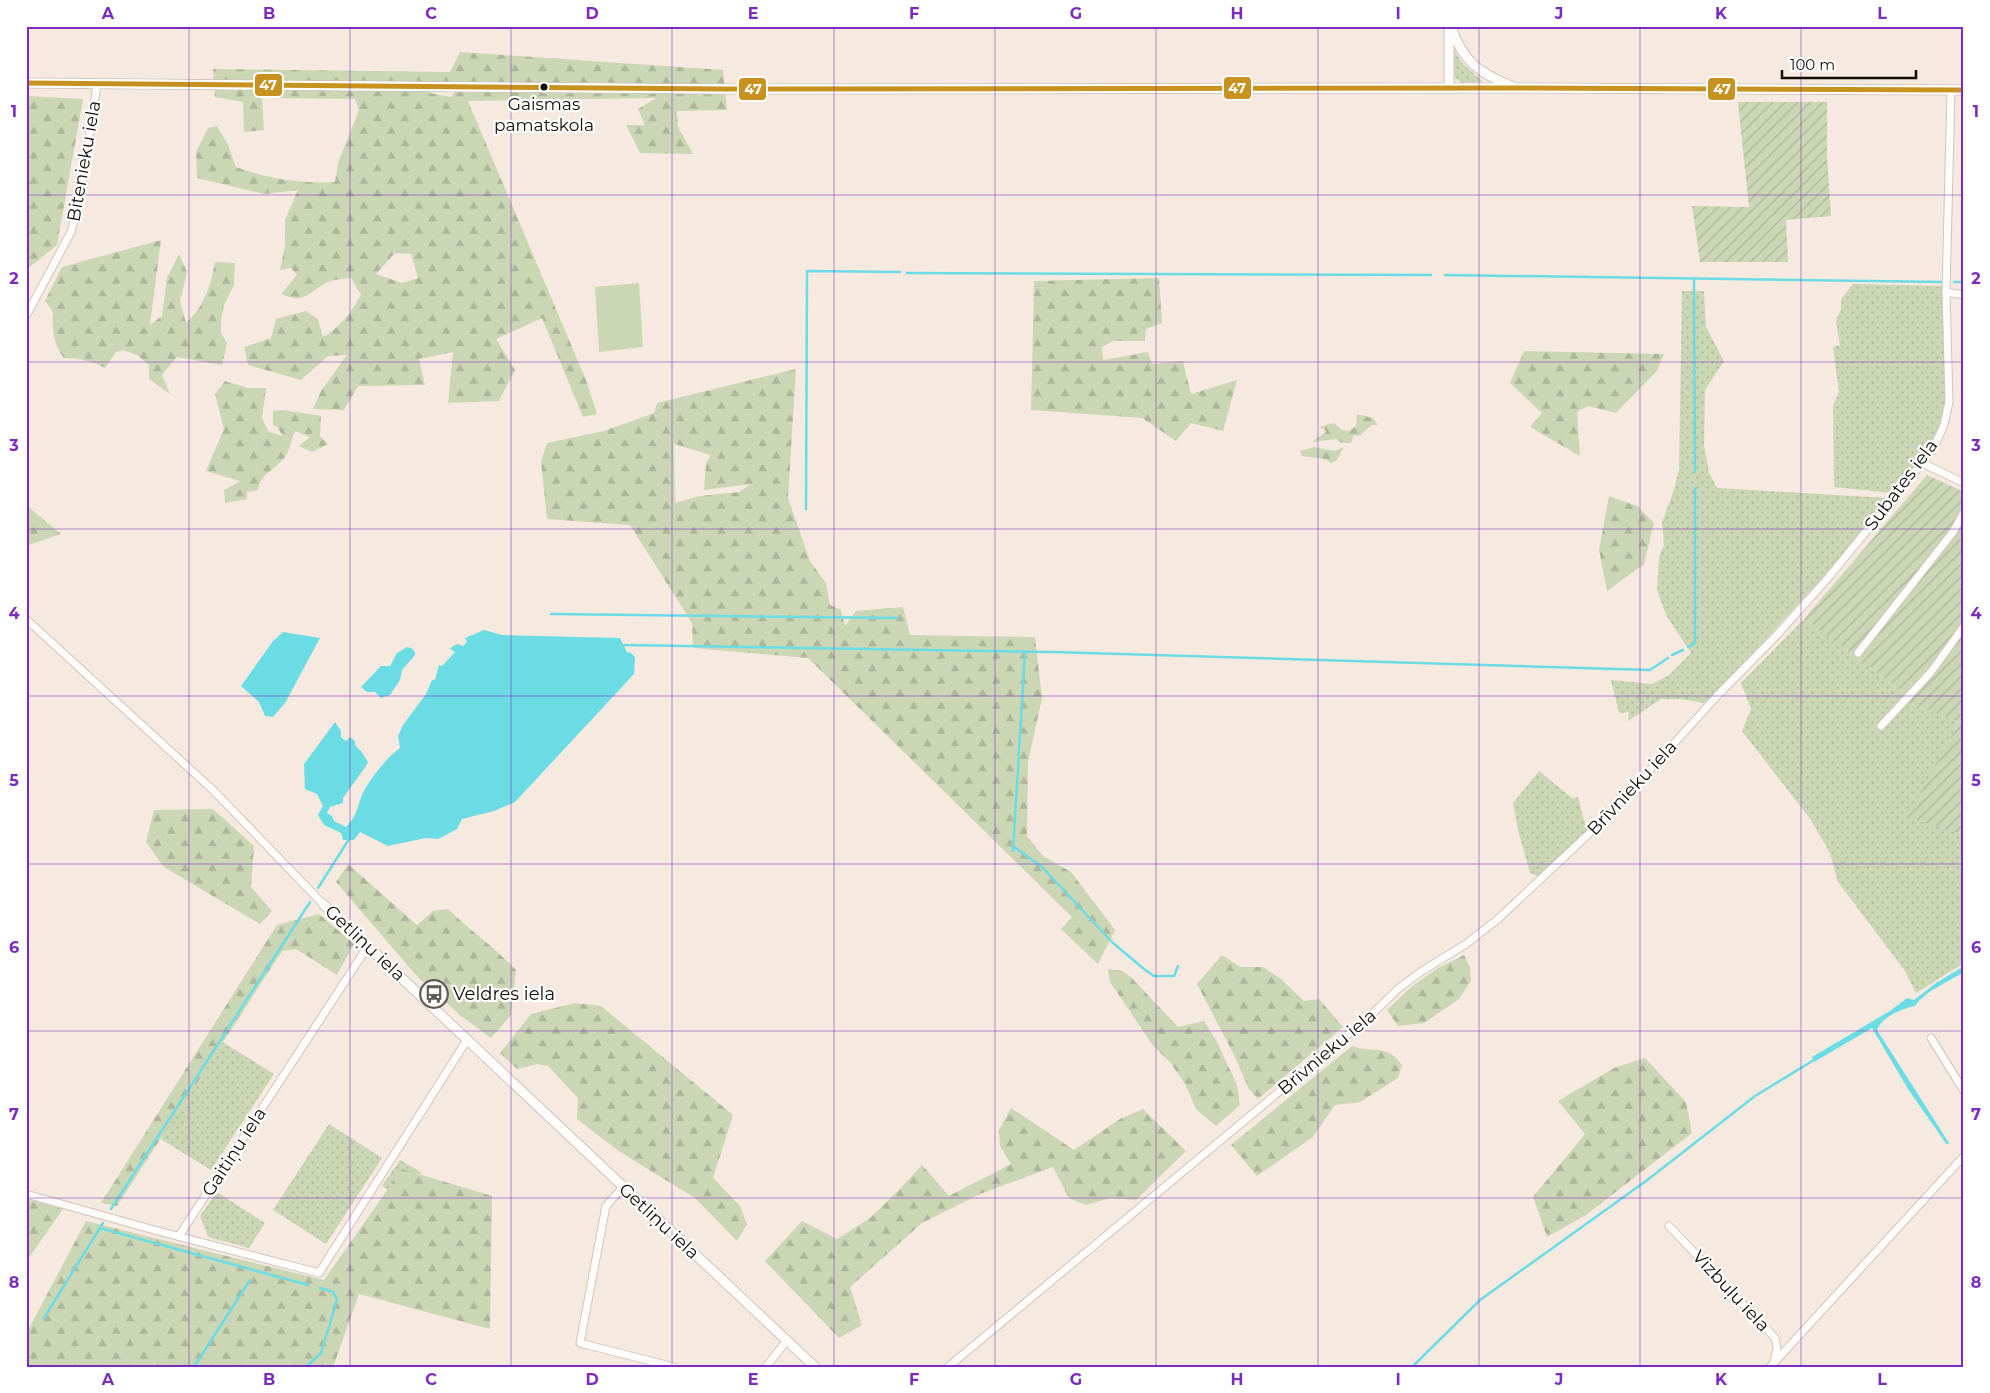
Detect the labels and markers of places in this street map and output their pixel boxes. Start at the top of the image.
marker: Gaismas pamatskola [539,82,549,92]
place label: Gaismas pamatskola [494,94,594,135]
bus stop icon: Veldres iela [419,979,449,1009]
place label: Veldres iela [453,983,555,1005]

